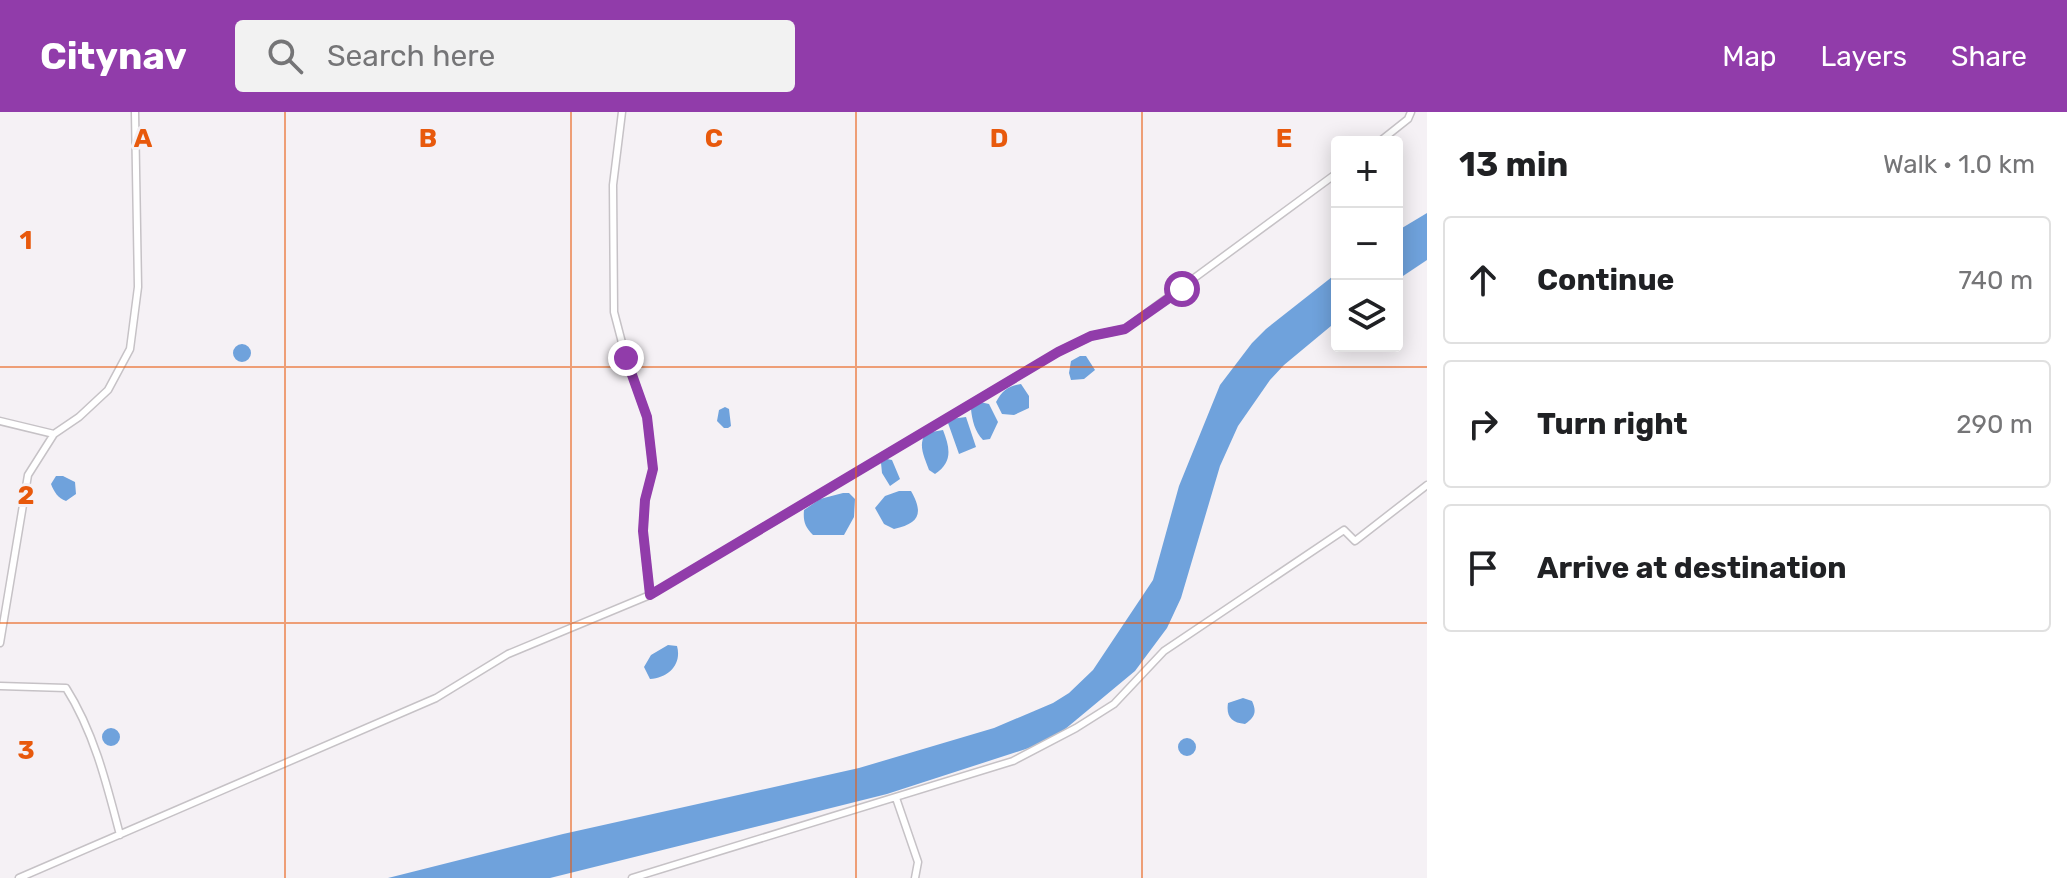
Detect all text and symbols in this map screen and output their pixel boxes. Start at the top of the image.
search box [235,20,795,92]
text: Citynav [40,33,187,79]
icon: search [263,34,307,78]
text: Search here [327,38,495,74]
text: Map [1722,40,1777,73]
text: Layers [1821,40,1907,73]
text: Share [1951,40,2027,73]
text: A [134,123,153,154]
text: B [419,123,437,154]
text: C [705,123,723,154]
text: D [990,123,1008,154]
text: E [1276,123,1292,154]
map controls [1331,136,1403,352]
button: + [1331,136,1403,208]
text: 13 min [1459,144,1568,185]
text: Walk · 1.0 km [1883,149,2035,180]
button: − [1331,208,1403,280]
text: 1 [20,225,32,256]
icon: ahead [1461,258,1505,302]
text: Continue [1537,262,1674,298]
text: 740 m [1958,265,2033,296]
route start [1164,271,1200,307]
button: layers [1331,280,1403,352]
route end [608,340,644,376]
icon: right [1461,402,1505,446]
text: Turn right [1537,406,1688,442]
text: 290 m [1956,409,2033,440]
text: 2 [18,480,34,511]
icon: arrive [1461,546,1505,590]
text: Arrive at destination [1537,550,1847,586]
text: 3 [17,735,35,766]

